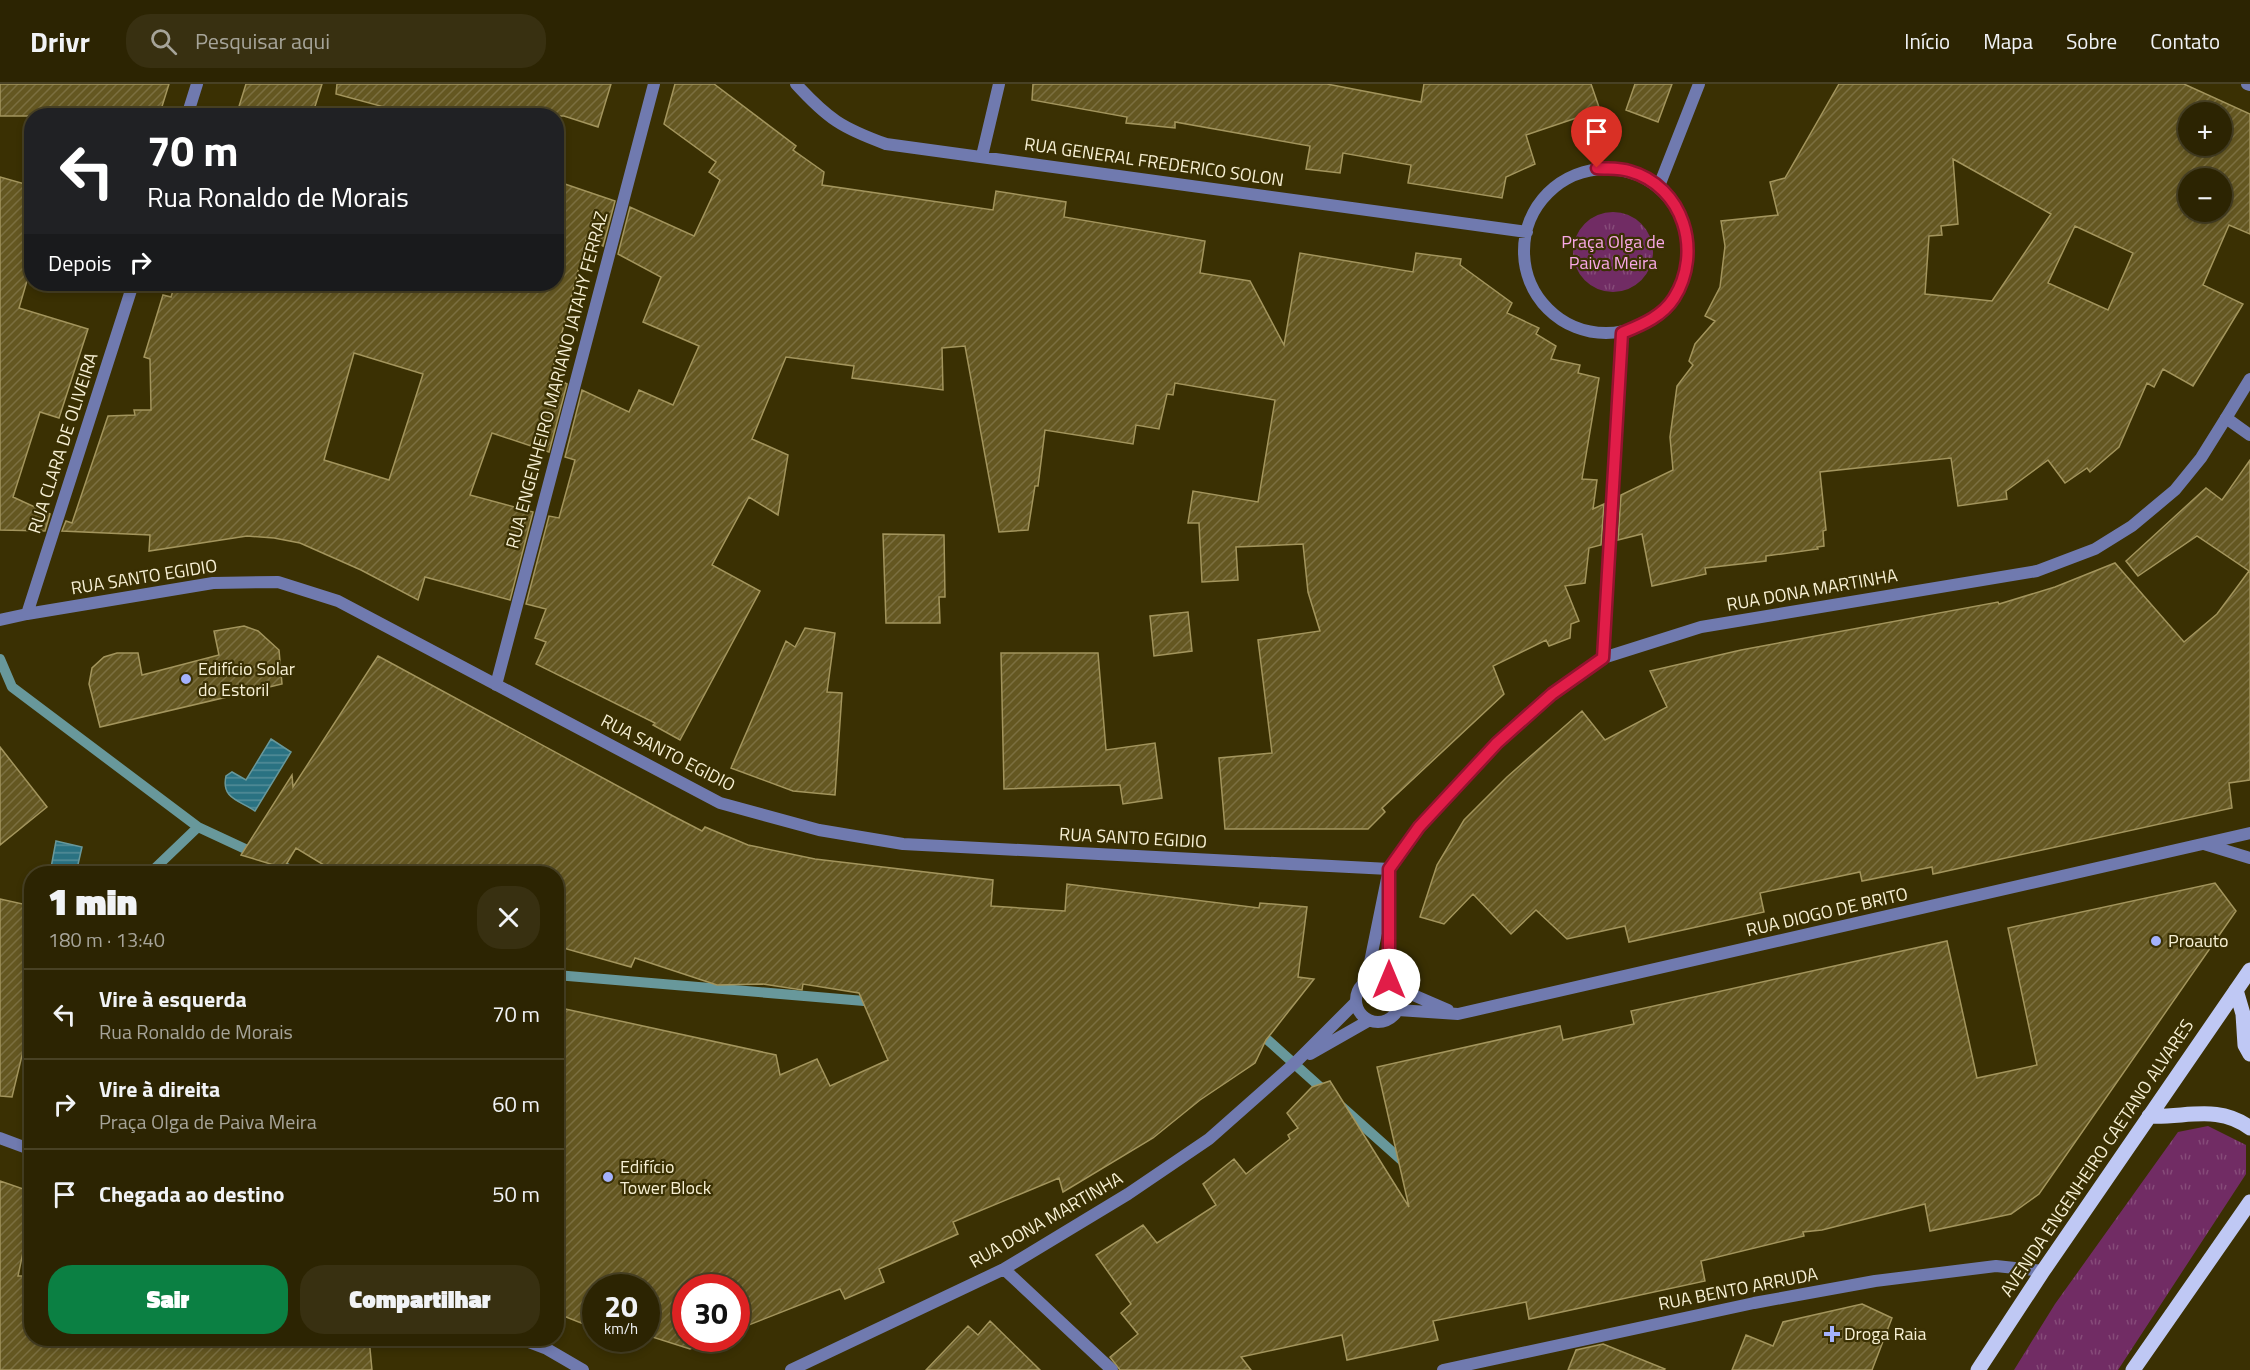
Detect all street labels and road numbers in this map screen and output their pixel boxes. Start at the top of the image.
street label: RUA GENERAL FREDERICO SOLON [1023,130,1286,193]
street label: RUA ENGENHEIRO MARIANO JATAHY FERRAZ [498,208,615,552]
street label: RUA CLARA DE OLIVEIRA [20,349,105,537]
street label: RUA SANTO EGIDIO [69,552,219,601]
street label: RUA DONA MARTINHA [1724,561,1900,618]
street label: RUA SANTO EGIDIO [596,707,740,798]
street label: RUA SANTO EGIDIO [1058,820,1208,855]
street label: RUA DIOGO DE BRITO [1743,880,1910,943]
street label: AVENIDA ENGENHEIRO CAETANO ALVARES [1993,1014,2200,1302]
street label: RUA DONA MARTINHA [964,1164,1128,1275]
street label: RUA BENTO ARRUDA [1656,1260,1820,1317]

